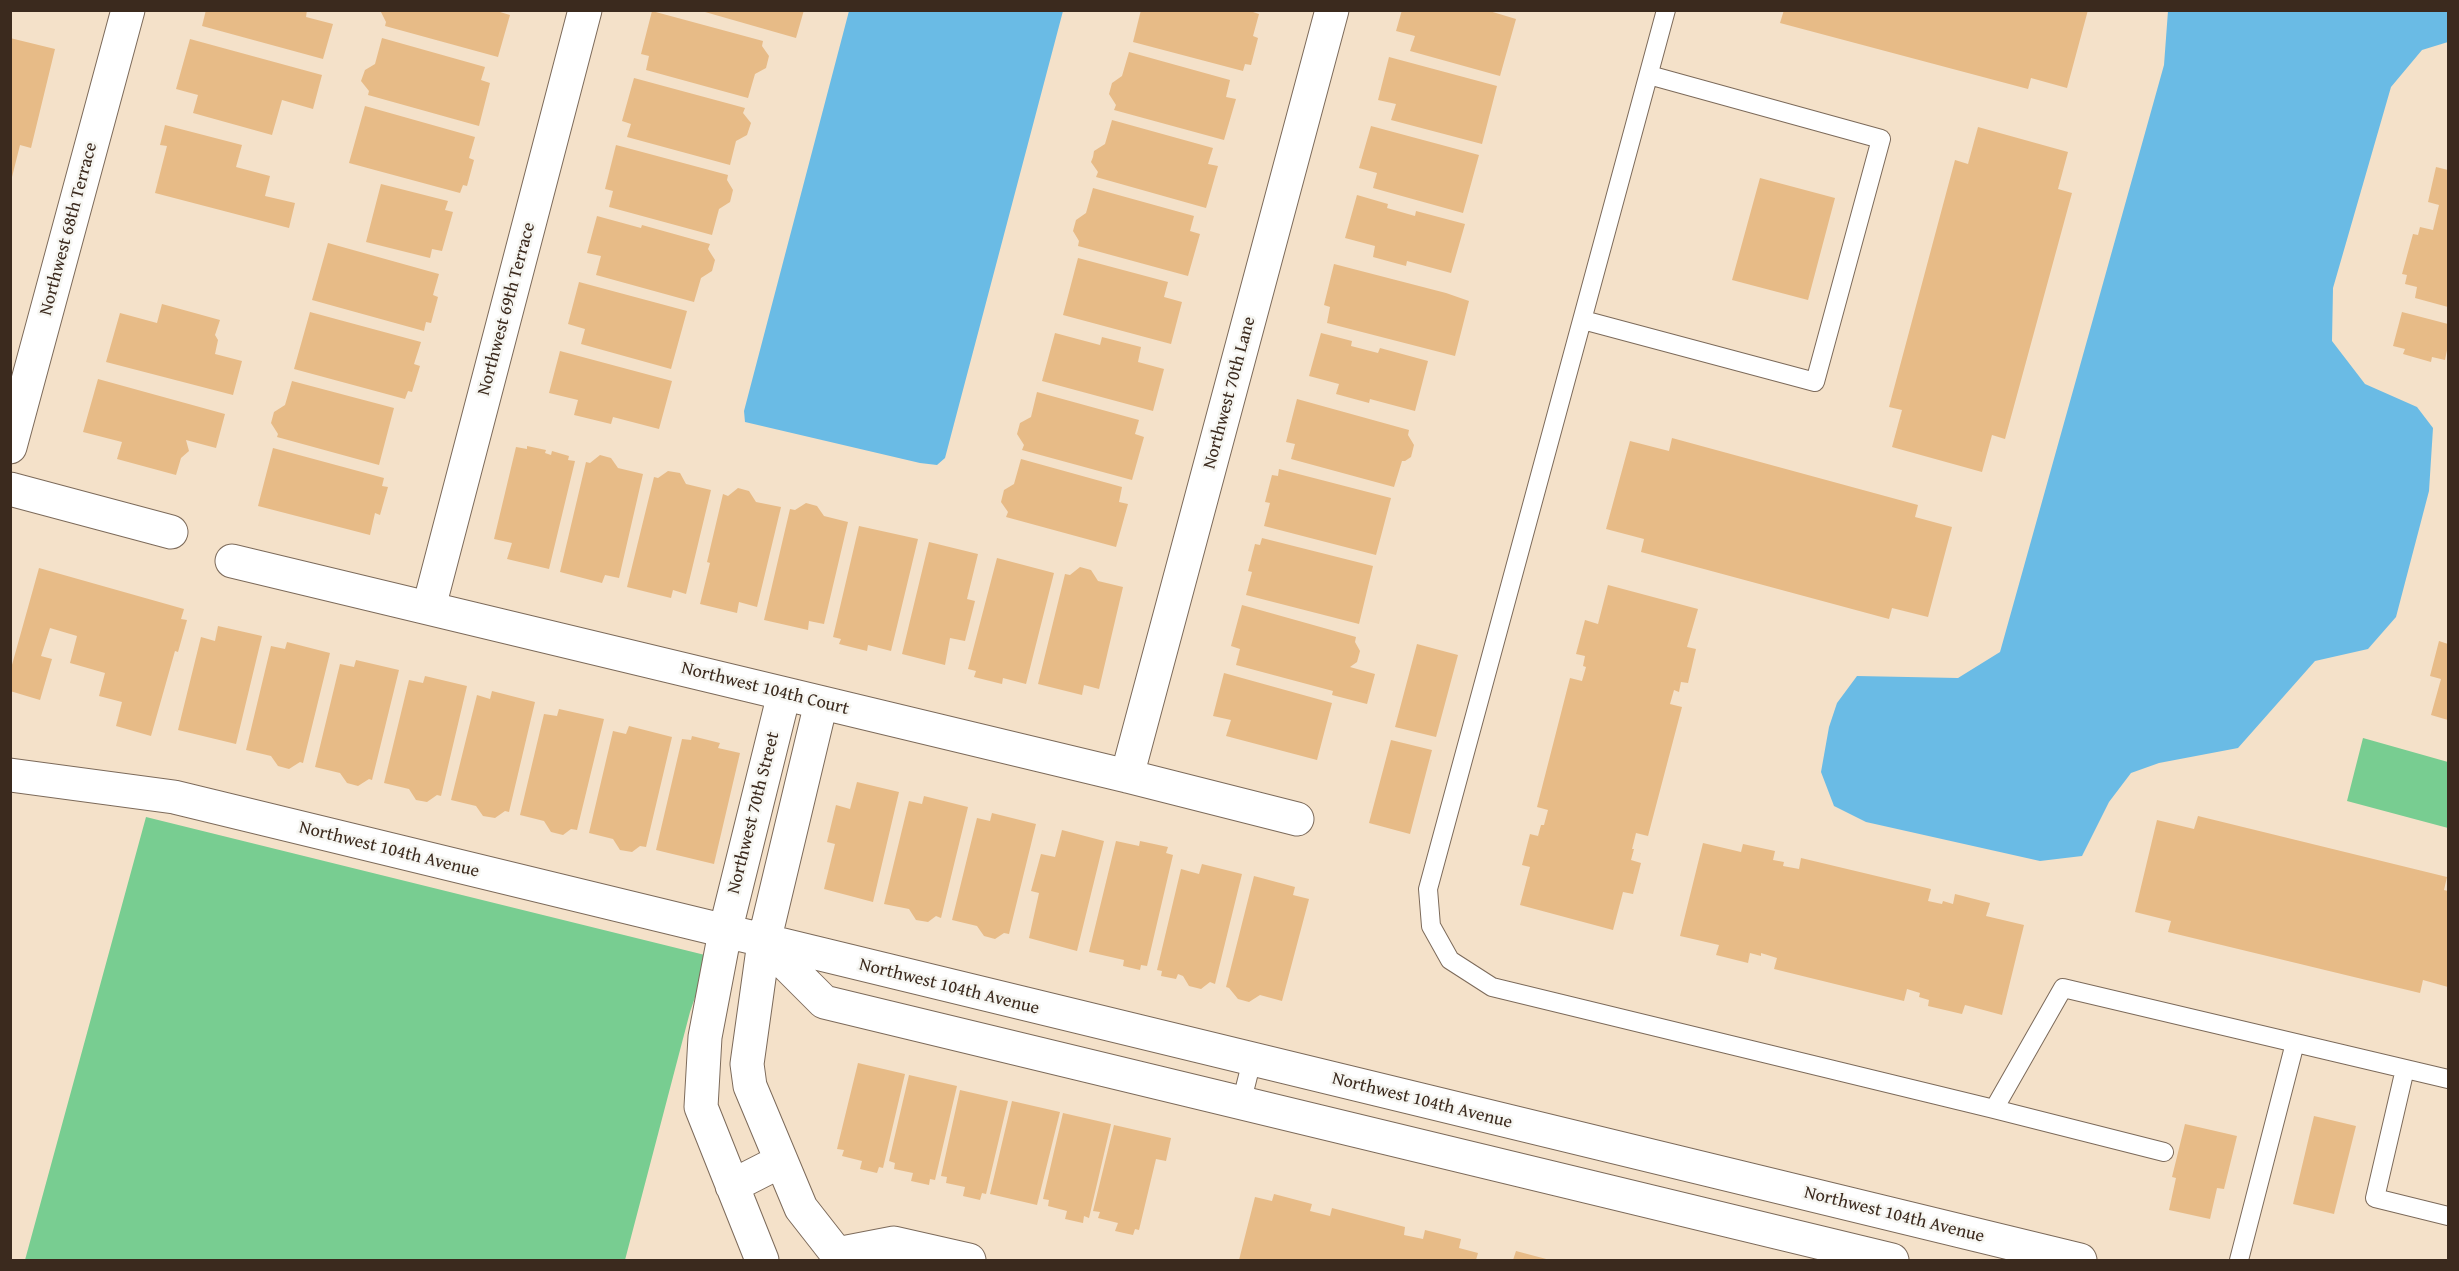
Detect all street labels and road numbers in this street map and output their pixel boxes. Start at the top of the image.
street label: Northwest 68th Terrace [35,140,103,318]
street label: Northwest 69th Terrace [473,220,541,398]
street label: Northwest 70th Lane [1199,314,1261,472]
street label: Northwest 104th Court [679,658,851,720]
street label: Northwest 70th Street [723,730,785,896]
street label: Northwest 104th Avenue [297,817,481,883]
street label: Northwest 104th Avenue [857,954,1041,1020]
street label: Northwest 104th Avenue [1330,1068,1514,1134]
street label: Northwest 104th Avenue [1802,1182,1986,1248]

